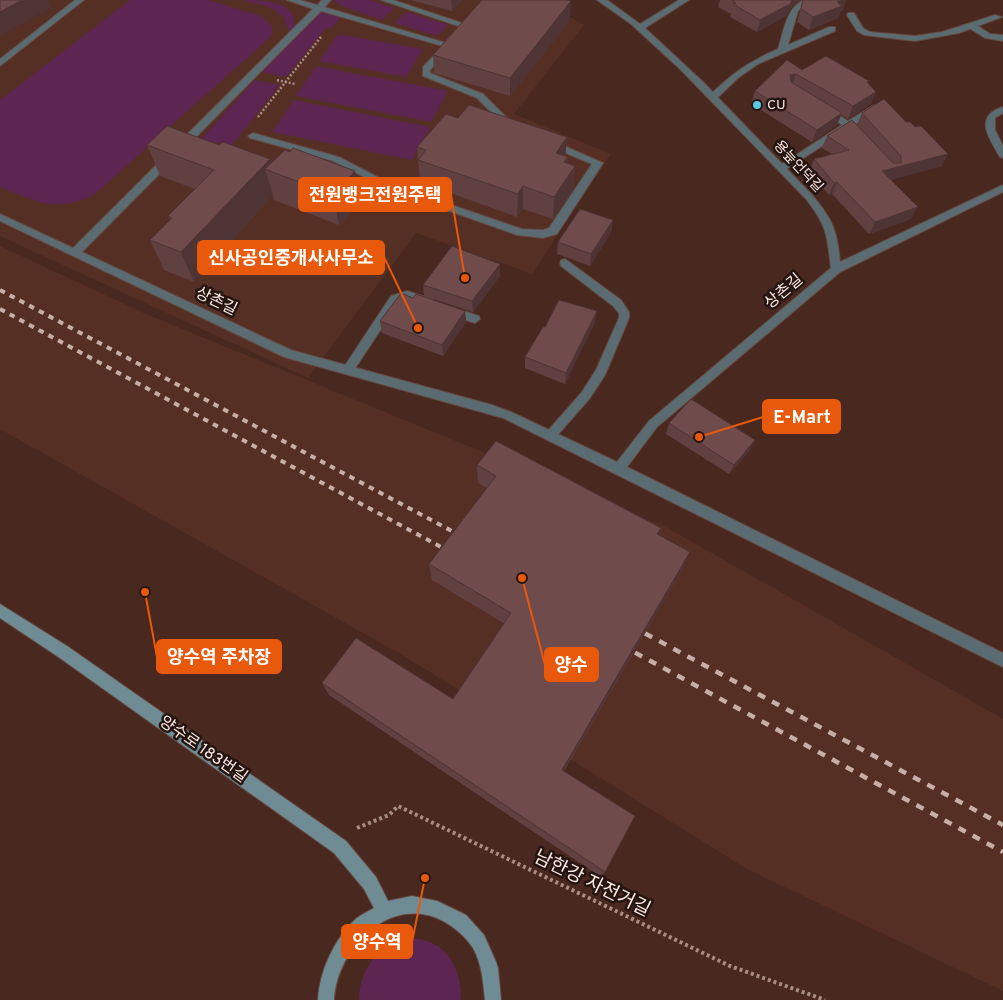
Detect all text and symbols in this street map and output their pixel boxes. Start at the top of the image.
place label: CU [767,97,786,114]
marker: CU [751,99,763,111]
street label: 용늪언덕길 [770,138,826,196]
callout: 전원뱅크전원주택 [299,178,451,211]
text: 전원뱅크전원주택 [309,185,441,208]
callout: 신사공인중개사사무소 [198,241,384,274]
text: 신사공인중개사사무소 [208,248,374,271]
street label: 상촌길 [761,270,807,314]
street label: 상촌길 [192,283,240,321]
callout: E-Mart [763,400,840,433]
text: E-Mart [773,407,831,430]
callout: 양수역 주차장 [157,640,281,673]
text: 양수역 주차장 [167,647,271,670]
callout: 양수 [545,648,598,681]
text: 양수 [554,655,588,678]
street label: 양수로 183번길 [155,712,251,788]
street label: 남한강 자전거길 [530,845,654,923]
callout: 양수역 [342,925,412,958]
text: 양수역 [352,932,402,955]

